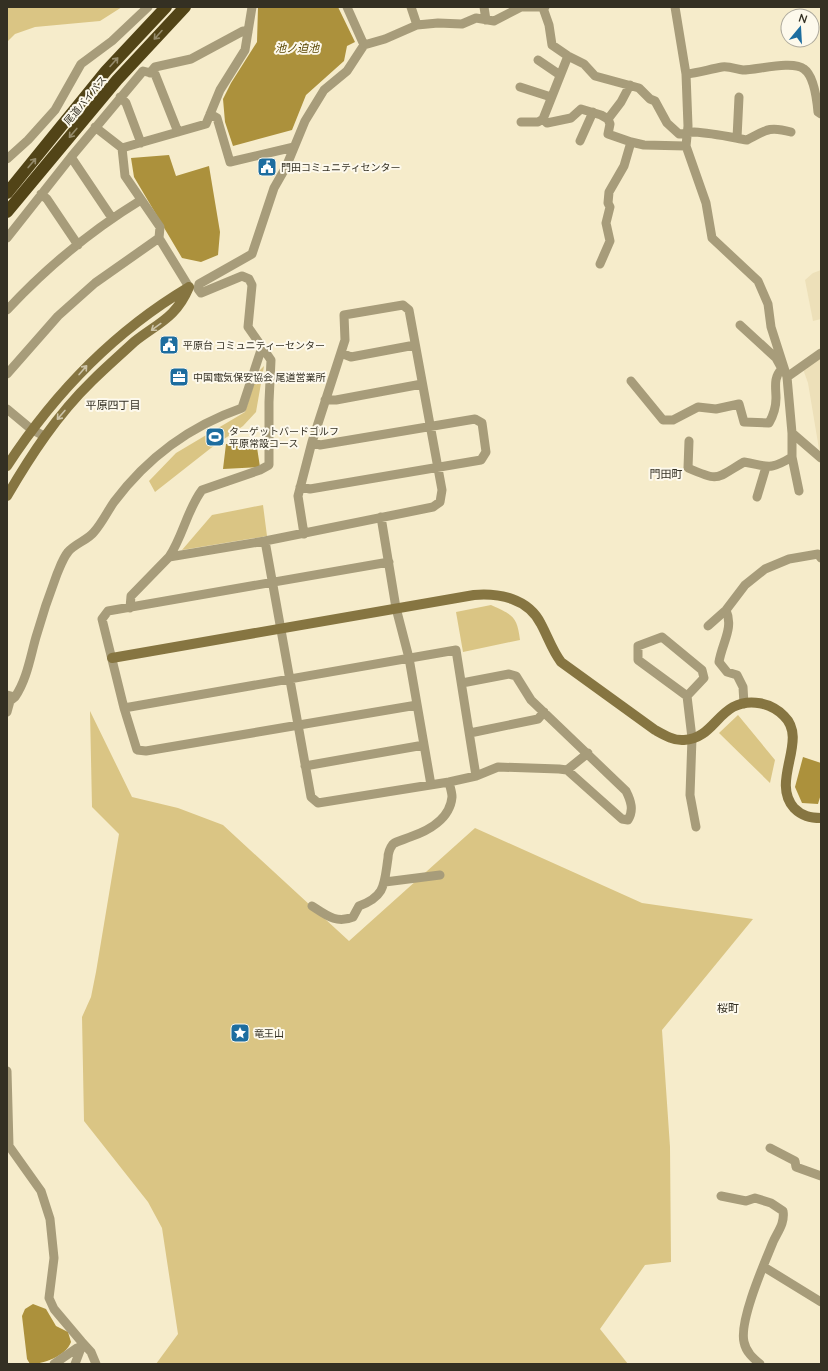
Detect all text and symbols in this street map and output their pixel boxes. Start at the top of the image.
north arrow [780,8,820,48]
text: N [797,11,809,26]
one-way arrow [153,30,163,40]
water label: 池ノ迫池 [275,41,320,54]
one-way arrow [110,57,119,67]
street label: 尾道バイパス [61,73,109,127]
one-way arrow [68,127,77,138]
public building icon: 門田コミュニティセンター [256,156,278,178]
one-way arrow [27,157,36,168]
place label: 門田コミュニティセンター [281,161,400,173]
one-way arrow [150,323,161,331]
public building icon: 平原台 コミュニティーセンター [158,334,180,356]
place label: 平原台 コミュニティーセンター [183,339,325,351]
one-way arrow [79,364,88,375]
office icon: 中国電気保安協会 尾道営業所 [168,366,190,388]
place label: 中国電気保安協会 尾道営業所 [193,371,326,383]
district label: 平原四丁目 [86,398,141,411]
one-way arrow [56,410,65,421]
place label: ターゲットバードゴルフ 平原常設コース [229,425,339,449]
sports icon: ターゲットバードゴルフ 平原常設コース [204,426,226,448]
district label: 門田町 [650,467,683,480]
district label: 桜町 [717,1001,739,1014]
place icon: 竜王山 [229,1022,251,1044]
place label: 竜王山 [254,1027,284,1039]

